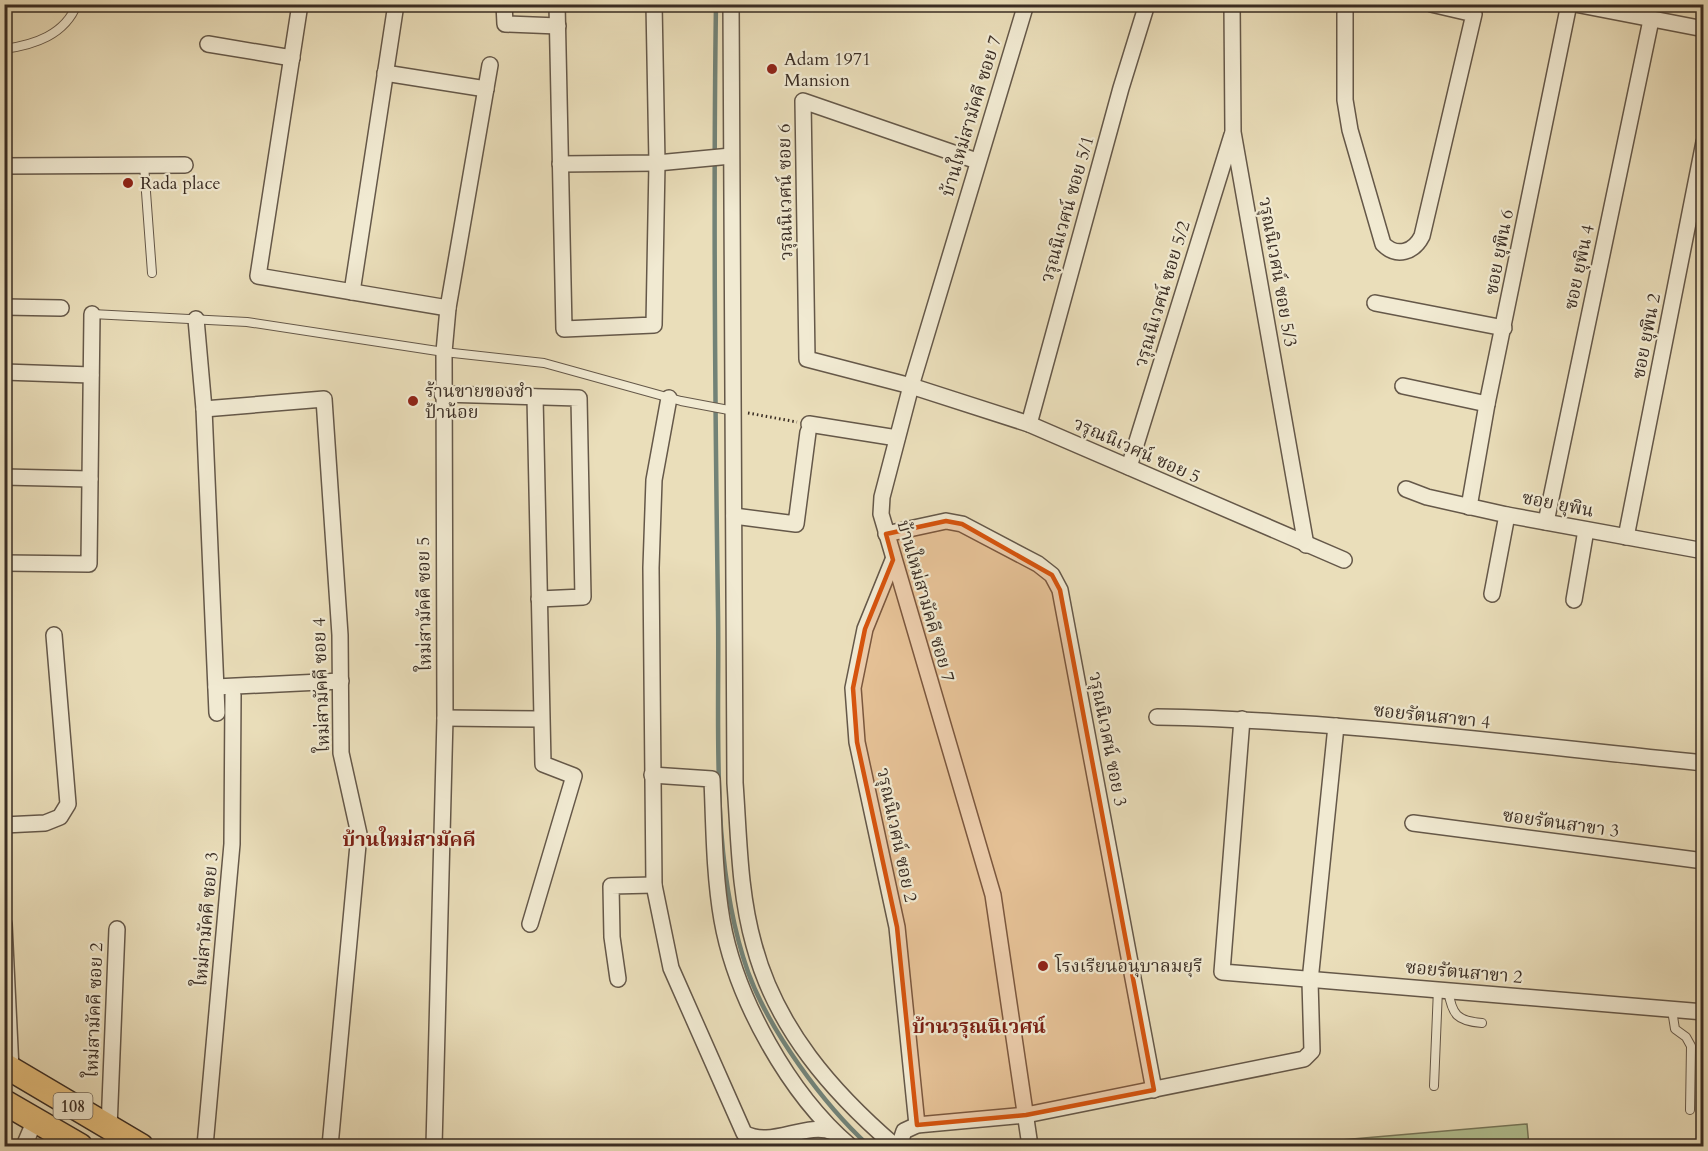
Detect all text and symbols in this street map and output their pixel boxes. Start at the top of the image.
street label: บ้านใหม่สามัคคี ซอย 7 [935,33,1008,200]
place label: Adam 1971 Mansion [784,47,871,93]
marker: Adam 1971 Mansion [765,62,779,76]
street label: วรุณนิเวศน์ ซอย 6 [772,123,799,261]
street label: วรุณนิเวศน์ ซอย 5/1 [1035,133,1100,286]
place label: Rada place [140,171,221,196]
marker: Rada place [121,176,135,190]
street label: วรุณนิเวศน์ ซอย 5/3 [1252,195,1303,349]
street label: ซอย ยุพิน 6 [1479,207,1520,297]
street label: วรุณนิเวศน์ ซอย 5/2 [1128,218,1197,370]
street label: ซอย ยุพิน 4 [1558,222,1601,312]
street label: ซอย ยุพิน 2 [1626,291,1667,381]
place label: ร้านขายของชำ ป้าน้อย [425,379,533,425]
marker: ร้านขายของชำ ป้าน้อย [406,394,420,408]
street label: วรุณนิเวศน์ ซอย 5 [1069,411,1204,490]
street label: ซอย ยุพิน [1520,485,1596,524]
street label: บ้านใหม่สามัคคี ซอย 7 [890,517,961,685]
street label: ใหม่สามัคคี ซอย 5 [411,536,438,673]
street label: ใหม่สามัคคี ซอย 4 [307,617,336,754]
street label: วรุณนิเวศน์ ซอย 3 [1082,670,1133,809]
street label: ซอยรัตนสาขา 4 [1372,698,1492,735]
street label: วรุณนิเวศน์ ซอย 2 [870,766,923,905]
street label: ซอยรัตนสาขา 3 [1501,803,1621,844]
district label: บ้านใหม่สามัคคี [342,826,476,853]
street label: ใหม่สามัคคี ซอย 3 [188,851,225,988]
street label: ใหม่สามัคคี ซอย 2 [80,942,109,1079]
place label: โรงเรียนอนุบาลมยุรี [1054,953,1202,979]
street label: ซอยรัตนสาขา 2 [1404,955,1524,990]
marker: โรงเรียนอนุบาลมยุรี [1036,959,1050,973]
district label: บ้านวรุณนิเวศน์ [912,1013,1046,1040]
road number: 108 [54,1093,92,1119]

